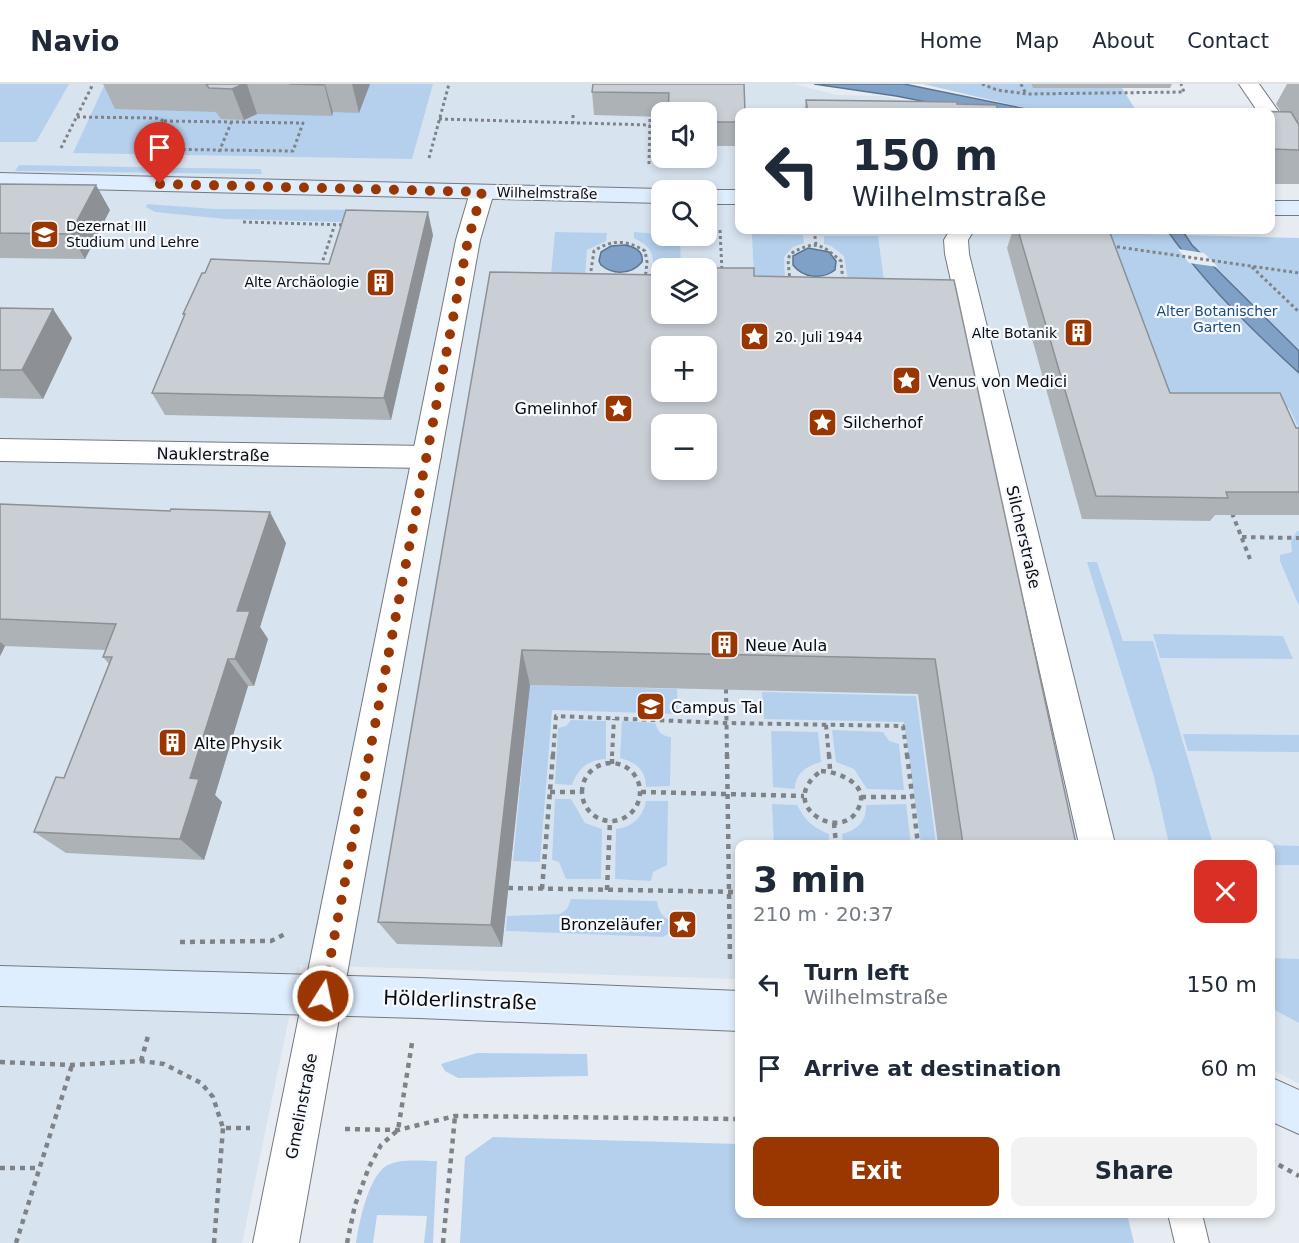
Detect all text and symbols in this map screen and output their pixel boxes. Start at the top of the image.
text: Navio [30,25,119,58]
text: Home [920,29,982,53]
text: Map [1015,29,1059,53]
text: About [1092,29,1154,53]
text: Contact [1187,29,1269,53]
map controls [651,102,717,480]
button: sound [651,102,717,168]
pin [134,122,185,184]
icon: arrive [143,131,176,164]
text: 150 m [852,131,998,180]
icon: left [753,132,831,210]
button: search [651,180,717,246]
text: Wilhelmstraße [852,181,1047,212]
street label: Wilhelmstraße [496,184,598,202]
school or university icon: Dezernat III Studium und Lehre [29,218,61,250]
place label: Dezernat III Studium und Lehre [66,218,199,250]
button: layers [651,258,717,324]
building icon: Alte Archäologie [364,266,396,298]
place label: Alte Archäologie [244,274,359,290]
park label: Alter Botanischer Garten [1156,303,1278,335]
building icon: Alte Botanik [1062,317,1094,349]
place icon: 20. Juli 1944 [738,321,770,353]
place label: Alte Botanik [972,325,1058,341]
place label: 20. Juli 1944 [775,329,863,345]
button: + [651,336,717,402]
place icon: Venus von Medici [891,365,923,397]
place label: Venus von Medici [928,372,1067,391]
place icon: Gmelinhof [602,392,634,424]
place label: Gmelinhof [515,399,597,418]
place icon: Silcherhof [806,406,838,438]
place label: Silcherhof [843,413,923,432]
button: − [651,414,717,480]
street label: Nauklerstraße [156,444,270,465]
street label: Silcherstraße [1002,484,1045,591]
building icon: Neue Aula [708,629,740,661]
place label: Neue Aula [745,636,827,655]
school or university icon: Campus Tal [634,691,666,723]
place label: Campus Tal [671,698,763,717]
building icon: Alte Physik [157,727,189,759]
place label: Alte Physik [194,734,283,753]
text: 3 min [753,859,866,900]
button: close [1194,860,1257,923]
text: 210 m · 20:37 [753,902,894,926]
place icon: Bronzeläufer [667,908,699,940]
place label: Bronzeläufer [560,915,662,934]
text: Turn left [804,960,909,985]
position arrow [291,964,355,1028]
icon: left [753,968,786,1001]
text: 150 m [1187,972,1257,997]
street label: Hölderlinstraße [383,985,537,1015]
text: Wilhelmstraße [804,985,948,1009]
street label: Gmelinstraße [282,1051,321,1161]
icon: arrive [753,1052,786,1085]
text: Arrive at destination [804,1056,1061,1081]
text: 60 m [1201,1056,1257,1081]
button: Exit [753,1137,999,1206]
button: Share [1011,1137,1257,1206]

